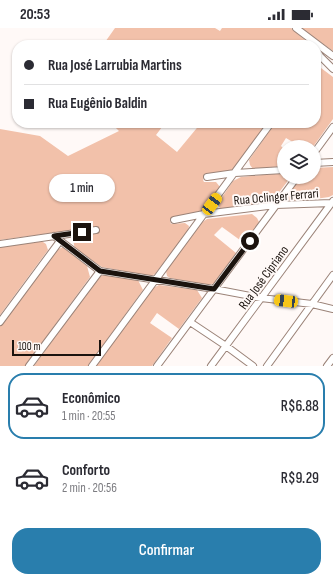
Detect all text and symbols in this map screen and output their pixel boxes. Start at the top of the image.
text: 20:53 [20,5,50,24]
text: Rua José Larrubia Martins [48,56,182,75]
text: Rua Eugênio Baldin [48,94,147,113]
map controls [277,140,321,184]
button: layers [277,140,321,184]
callout: 1 min [49,174,115,202]
text: 1 min [70,180,94,196]
street label: Rua Oclinger Ferrari [233,185,319,209]
car [200,191,224,217]
route end [73,223,91,241]
route start [241,232,259,250]
street label: Rua José Cipriano [235,243,292,313]
car [273,294,299,308]
scale bar [12,338,101,357]
text: 100 m [18,340,40,353]
icon: car [14,388,50,424]
text: Econômico [62,389,120,408]
text: R$6.88 [281,397,319,416]
text: 1 min · 20:55 [62,408,116,424]
icon: car [14,460,50,496]
text: Conforto [62,461,110,480]
text: R$9.29 [281,469,319,488]
text: 2 min · 20:56 [62,480,117,496]
button: Confirmar [12,528,321,574]

